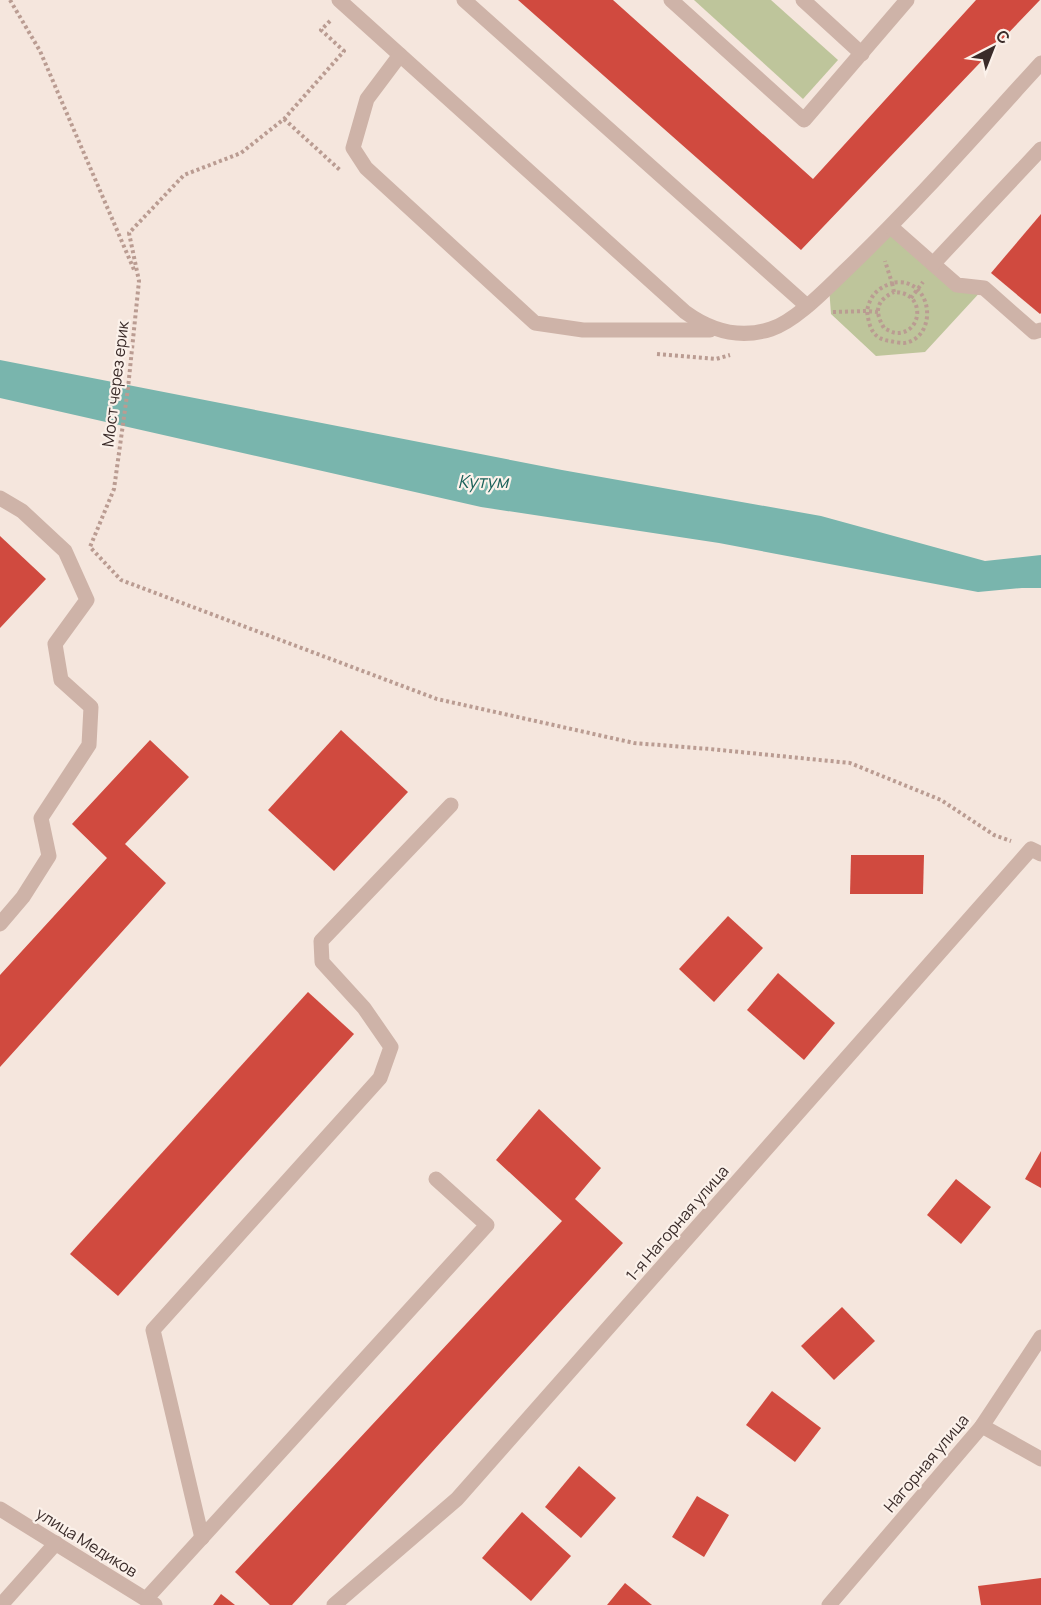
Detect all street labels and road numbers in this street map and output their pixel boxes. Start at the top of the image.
street label: Мост через ерик [96,319,134,448]
street label: 1-я Нагорная улица [621,1160,733,1286]
street label: Нагорная улица [878,1409,974,1517]
street label: улица Медиков [32,1502,142,1582]

